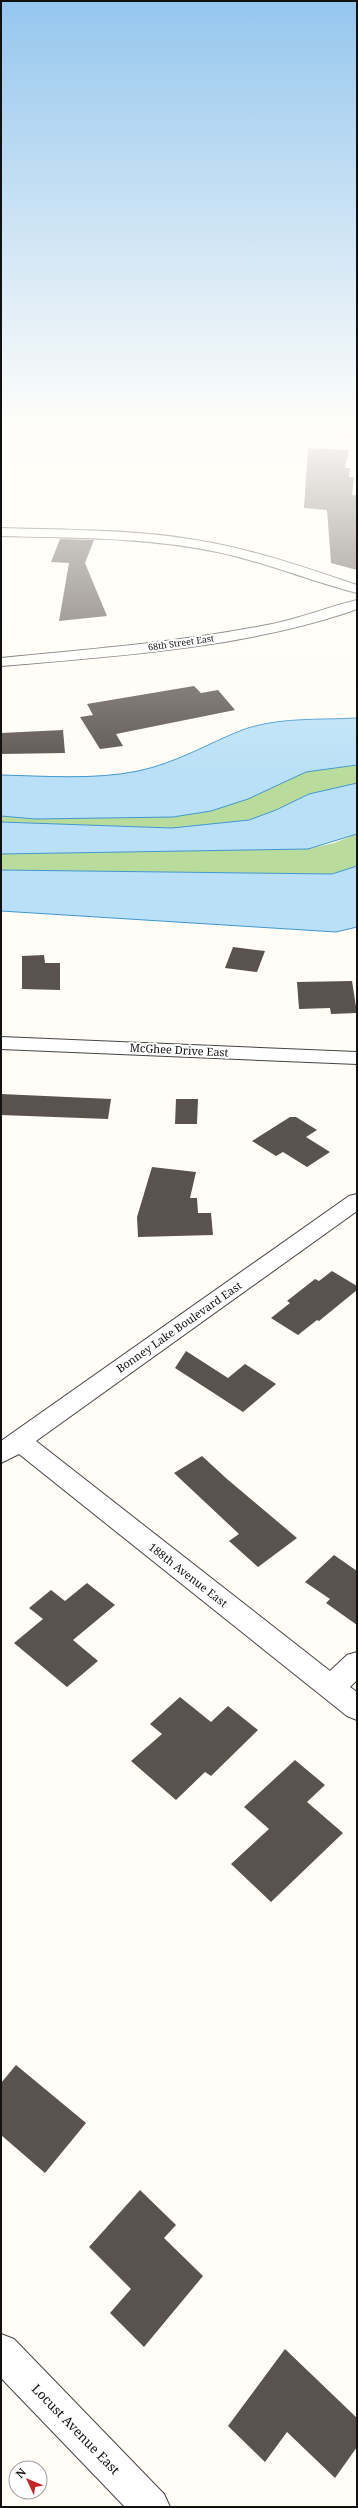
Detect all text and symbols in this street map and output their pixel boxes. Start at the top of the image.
street label: 68th Street East [147,631,215,654]
street label: McGhee Drive East [129,1039,229,1060]
street label: Bonney Lake Boulevard East [113,1277,244,1376]
street label: 188th Avenue East [146,1539,231,1610]
street label: Locust Avenue East [28,2380,124,2479]
north arrow [8,2460,48,2500]
text: N [12,2464,29,2481]

